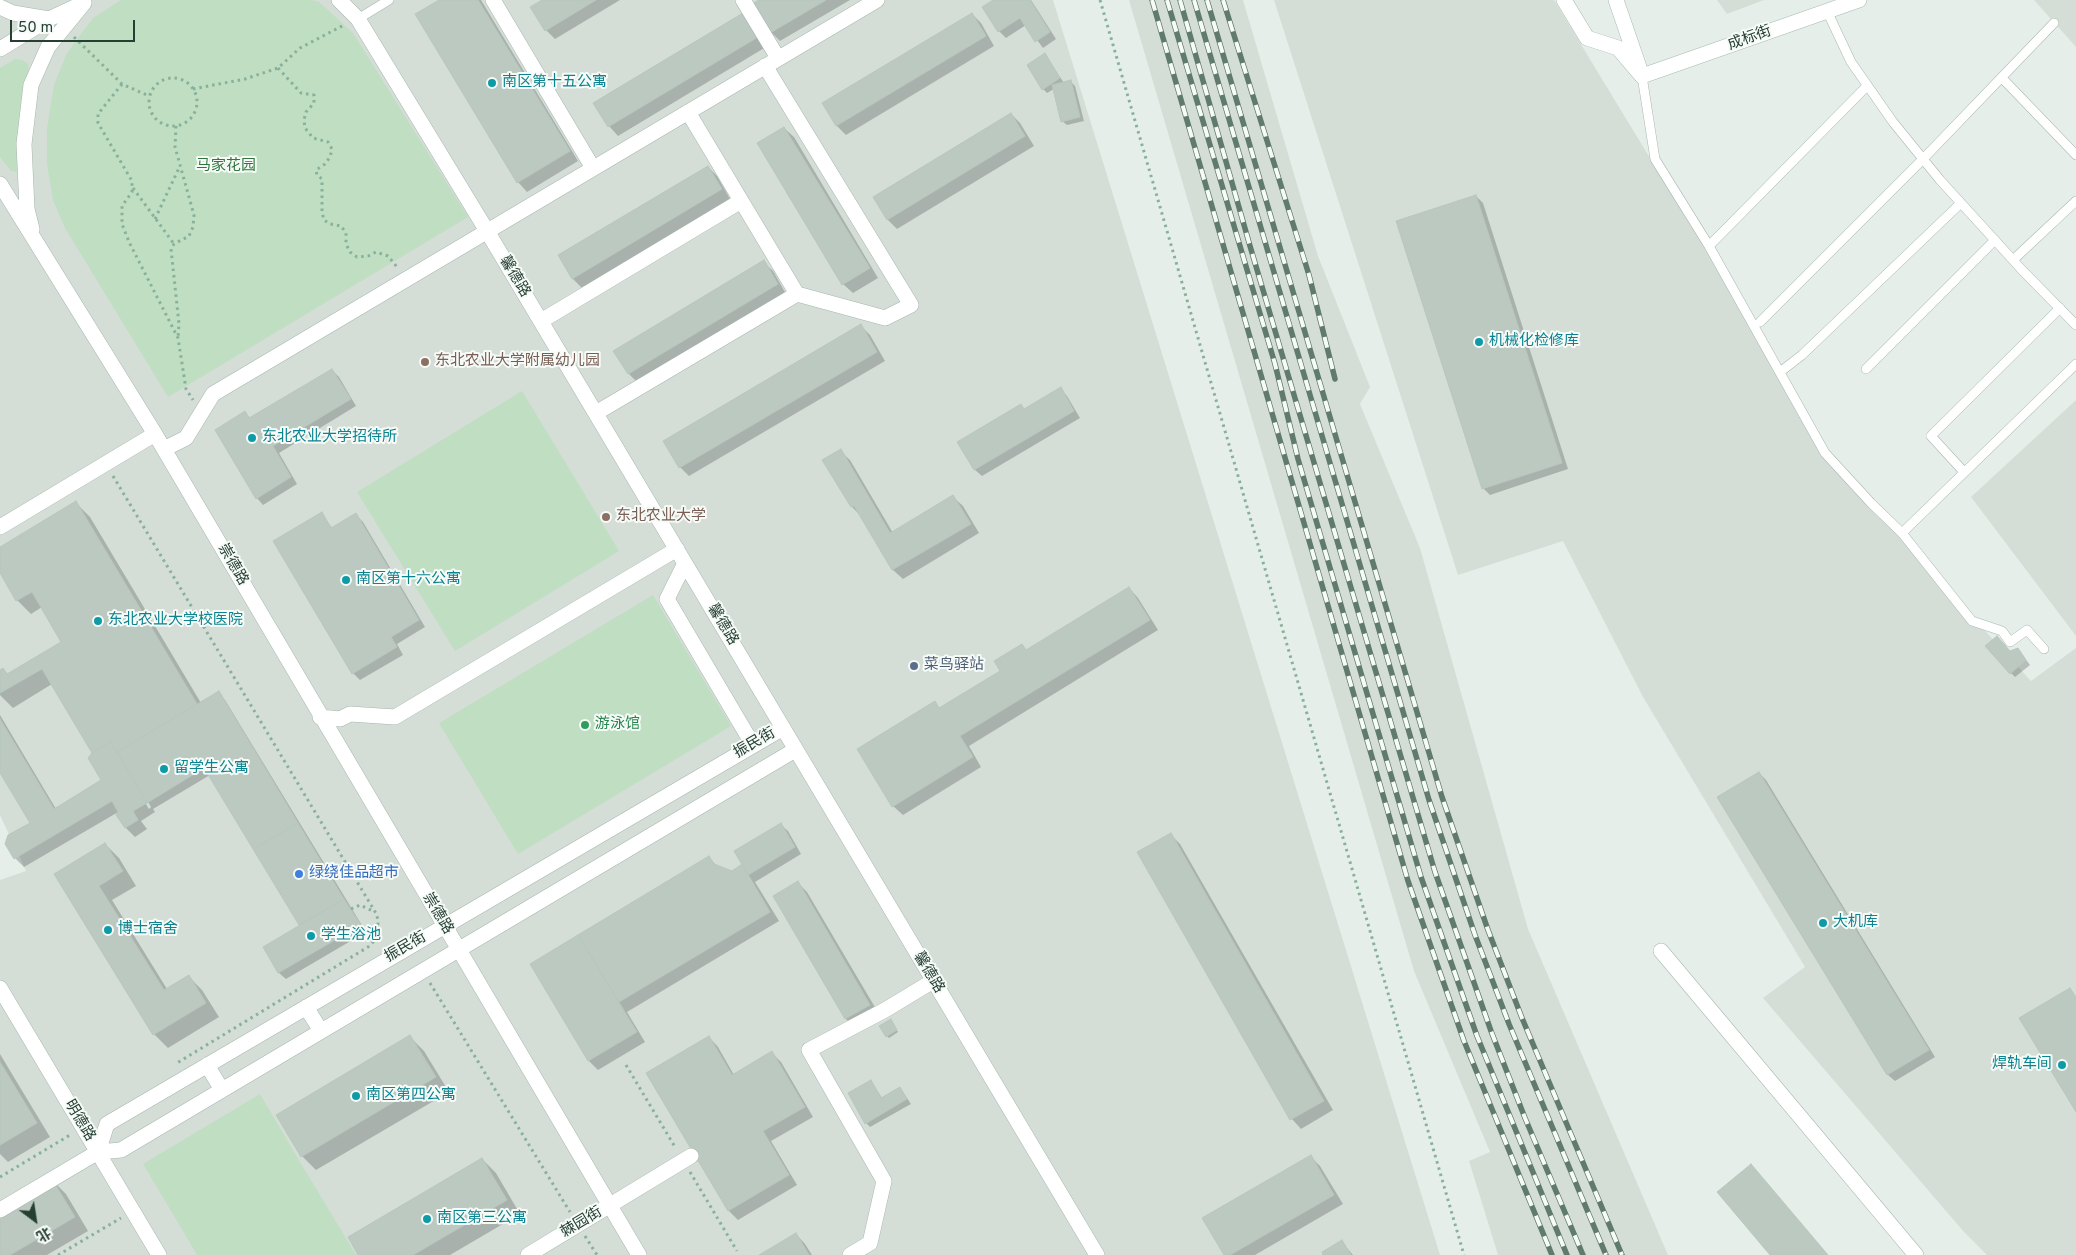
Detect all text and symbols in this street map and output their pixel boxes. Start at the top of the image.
scale bar [12,10,138,42]
text: 50 m [18,19,53,38]
street label: 成标街 [1726,23,1774,55]
place label: 南区第十五公寓 [502,74,607,92]
marker: 南区第十五公寓 [486,77,498,89]
park label: 马家花园 [196,158,256,176]
street label: 馨德路 [495,253,533,301]
place label: 机械化检修库 [1489,333,1579,351]
marker: 机械化检修库 [1473,336,1485,348]
place label: 东北农业大学附属幼儿园 [435,353,600,371]
marker: 东北农业大学附属幼儿园 [419,356,431,368]
place label: 东北农业大学招待所 [262,429,397,447]
marker: 东北农业大学招待所 [246,432,258,444]
place label: 东北农业大学 [616,508,706,526]
marker: 东北农业大学 [600,511,612,523]
street label: 崇德路 [213,541,251,589]
place label: 南区第十六公寓 [356,571,461,589]
marker: 南区第十六公寓 [340,574,352,586]
street label: 馨德路 [703,601,741,649]
place label: 东北农业大学校医院 [108,612,243,630]
marker: 东北农业大学校医院 [92,615,104,627]
place label: 菜鸟驿站 [924,657,984,675]
marker: 菜鸟驿站 [908,660,920,672]
place label: 游泳馆 [595,716,640,734]
marker: 游泳馆 [579,719,591,731]
street label: 振民街 [731,725,779,763]
place label: 留学生公寓 [174,760,249,778]
marker: 留学生公寓 [158,763,170,775]
place label: 绿绕佳品超市 [309,865,399,883]
marker: 绿绕佳品超市 [293,868,305,880]
street label: 崇德路 [418,890,456,938]
place label: 大机库 [1833,914,1878,932]
marker: 大机库 [1817,917,1829,929]
place label: 博士宿舍 [118,921,178,939]
marker: 博士宿舍 [102,924,114,936]
place label: 学生浴池 [321,927,381,945]
street label: 振民街 [382,929,430,967]
marker: 学生浴池 [305,930,317,942]
street label: 馨德路 [909,949,947,997]
place label: 焊轨车间 [1992,1056,2052,1074]
marker: 焊轨车间 [2056,1059,2068,1071]
place label: 南区第四公寓 [366,1087,456,1105]
marker: 南区第四公寓 [350,1090,362,1102]
street label: 明德路 [60,1097,98,1145]
north arrow [10,1195,60,1245]
street label: 棘园街 [558,1204,606,1242]
place label: 南区第三公寓 [437,1210,527,1228]
marker: 南区第三公寓 [421,1213,433,1225]
text: 北 [33,1222,53,1244]

